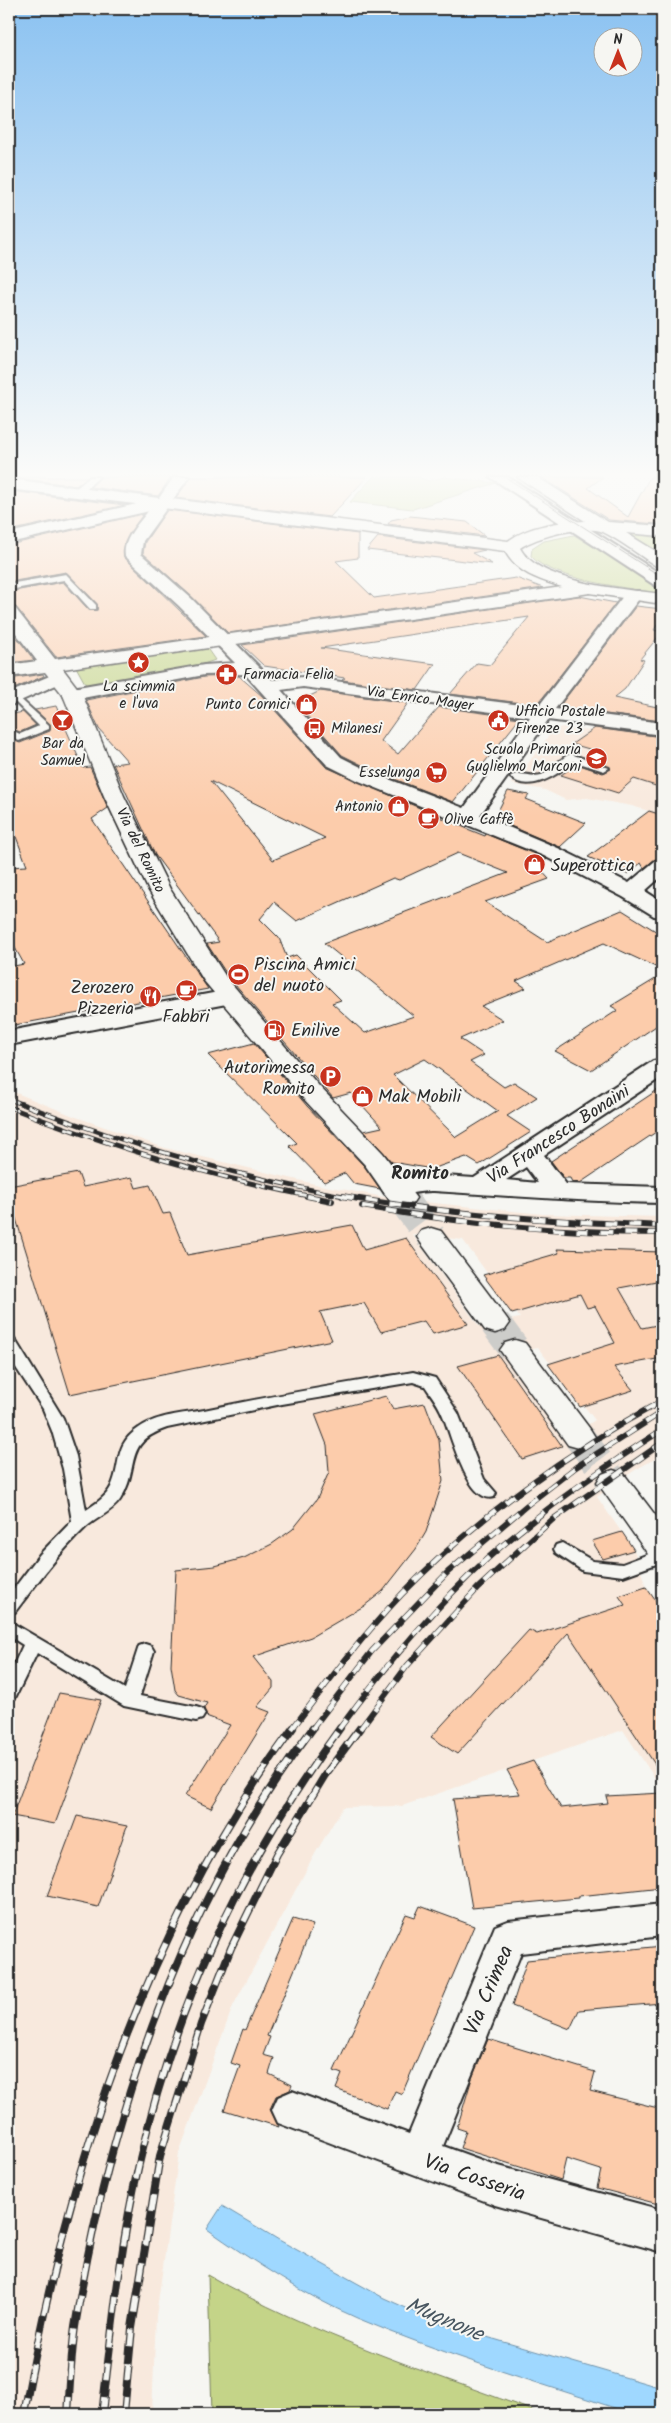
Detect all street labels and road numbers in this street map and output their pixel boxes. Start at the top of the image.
street label: Via Enrico Mayer [365,680,476,718]
street label: Via del Romito [109,804,171,897]
street label: Via Francesco Bonaini [481,1078,637,1193]
street label: Via Crimea [456,1940,523,2041]
street label: Via Cosseria [419,2146,530,2211]

